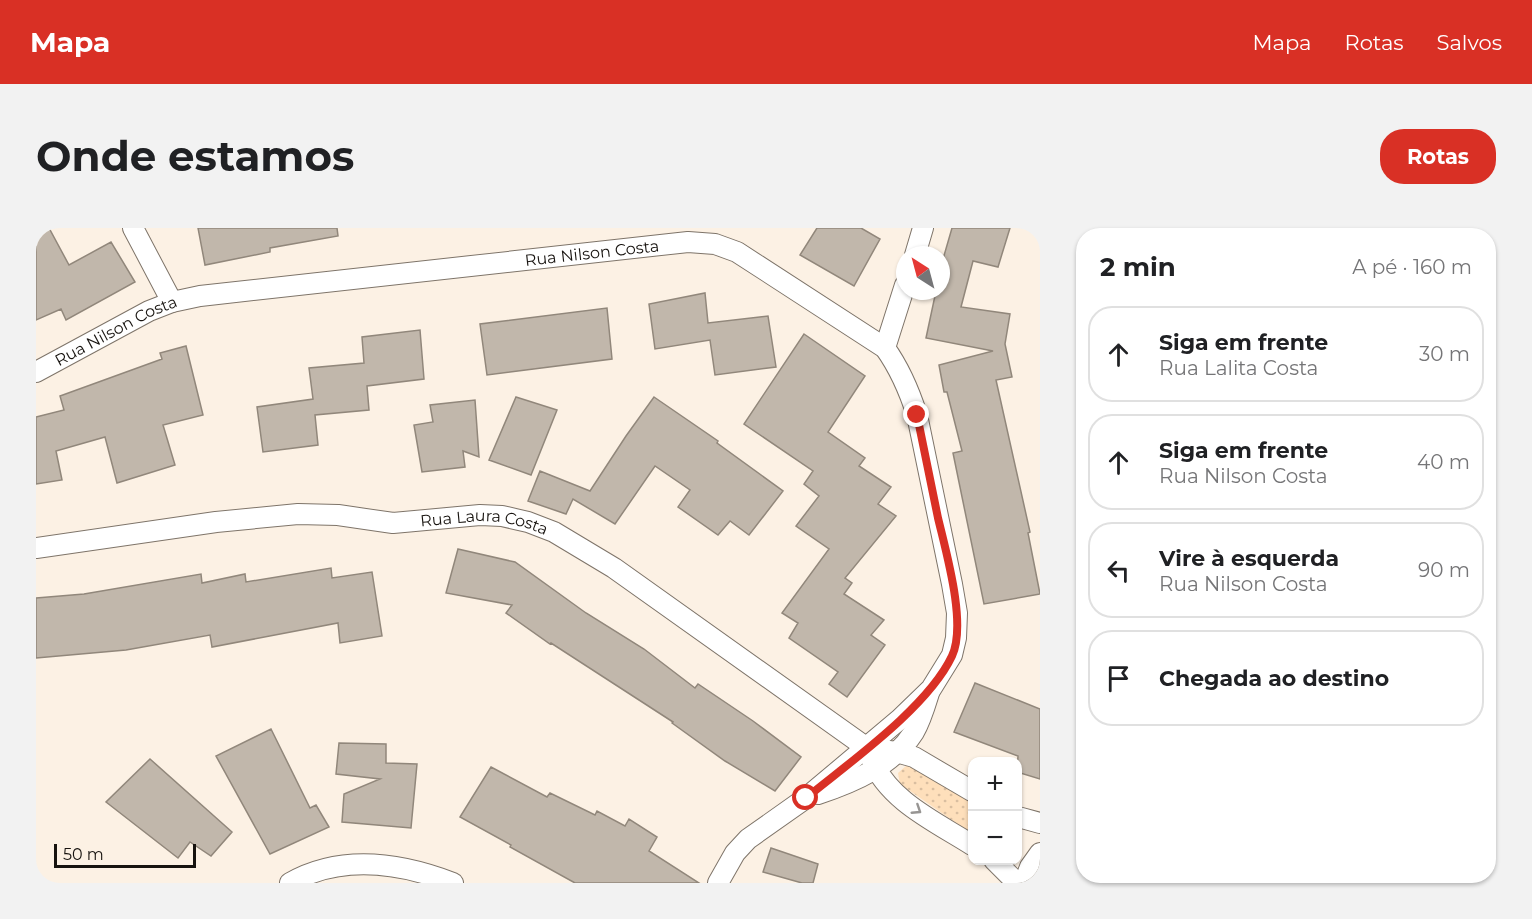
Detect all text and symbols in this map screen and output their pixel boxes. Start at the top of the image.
text: Mapa [30,25,110,59]
text: Mapa [1252,30,1311,55]
text: Rotas [1344,30,1404,55]
text: Salvos [1437,30,1502,55]
button: Rotas [1380,129,1496,184]
text: Onde estamos [36,130,354,182]
street label: Rua Nilson Costa [524,236,660,270]
north arrow [896,246,950,300]
text: 2 min [1100,251,1176,283]
text: A pé · 160 m [1352,255,1472,279]
street label: Rua Nilson Costa [51,292,180,370]
text: Siga em frente [1159,329,1328,356]
icon: ahead [1102,338,1135,371]
text: 30 m [1419,342,1470,366]
text: Rua Lalita Costa [1159,356,1318,380]
route end [903,401,929,427]
text: Siga em frente [1159,437,1328,464]
icon: ahead [1102,446,1135,479]
text: 40 m [1417,450,1470,474]
text: Rua Nilson Costa [1159,464,1328,488]
street label: Rua Laura Costa [419,505,551,538]
text: Vire à esquerda [1159,545,1339,572]
icon: left [1102,554,1135,587]
text: 90 m [1418,558,1470,582]
text: Rua Nilson Costa [1159,572,1328,596]
icon: arrive [1102,662,1135,695]
text: Chegada ao destino [1159,665,1389,692]
map controls [968,757,1022,865]
button: + [968,757,1022,811]
route start [792,784,818,810]
one-way arrow [911,802,921,814]
button: − [968,811,1022,865]
scale bar [54,841,196,868]
text: 50 m [63,845,104,864]

